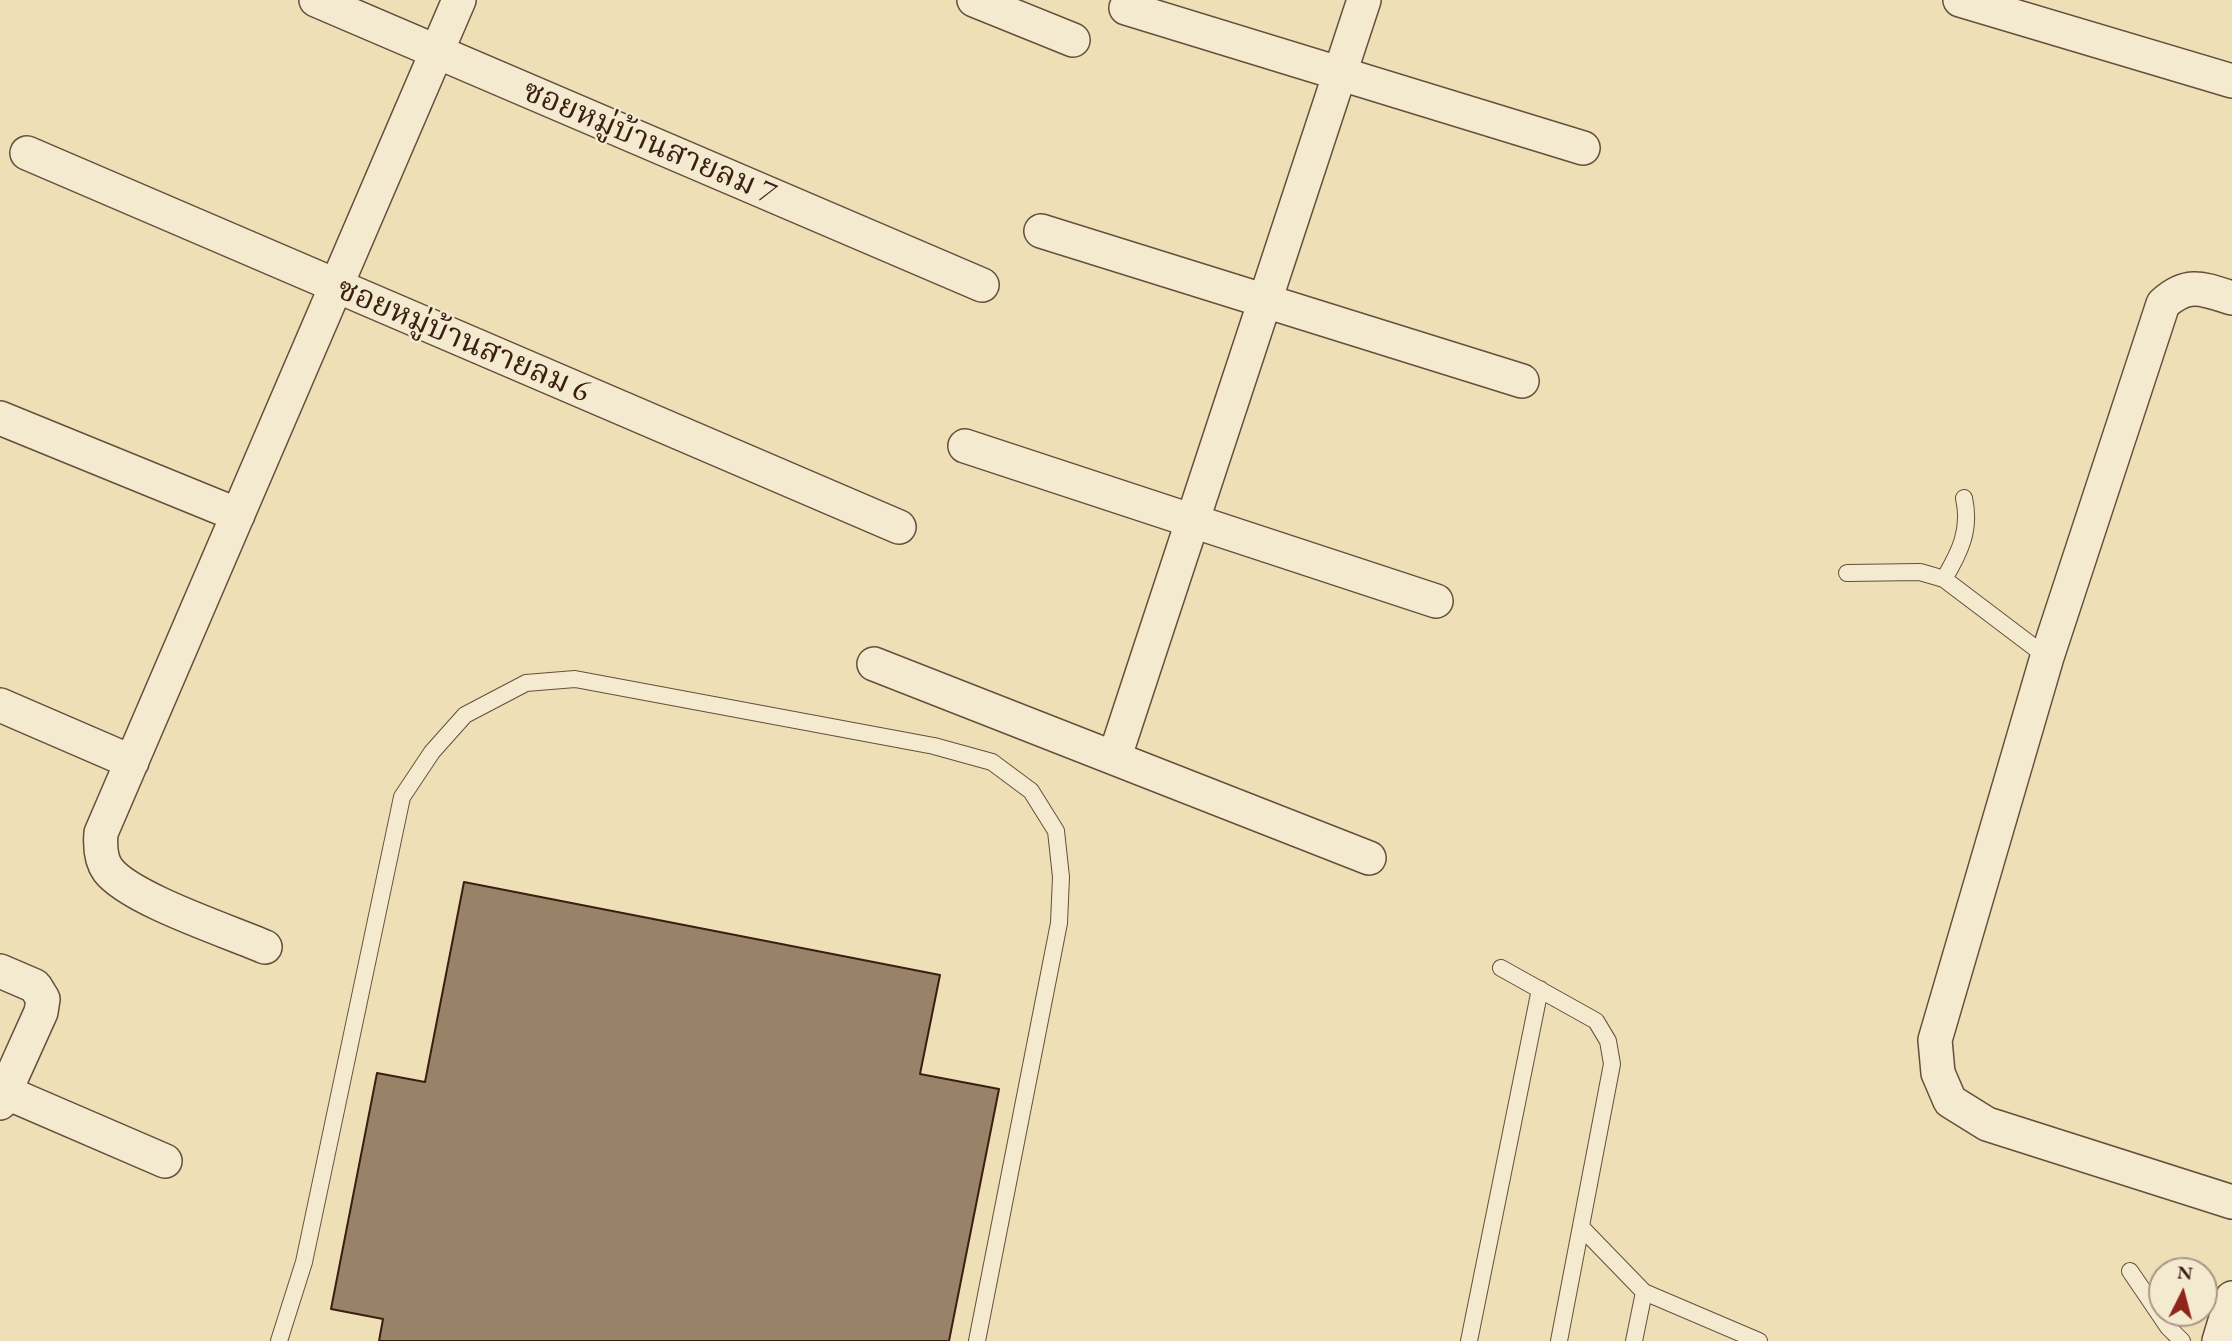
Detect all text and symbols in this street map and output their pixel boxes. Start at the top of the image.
street label: ซอยหมู่บ้านสายลม 7 [517,72,781,214]
street label: ซอยหมู่บ้านสายลม 6 [331,270,595,412]
north arrow [2148,1257,2218,1327]
text: N [2176,1259,2194,1286]

